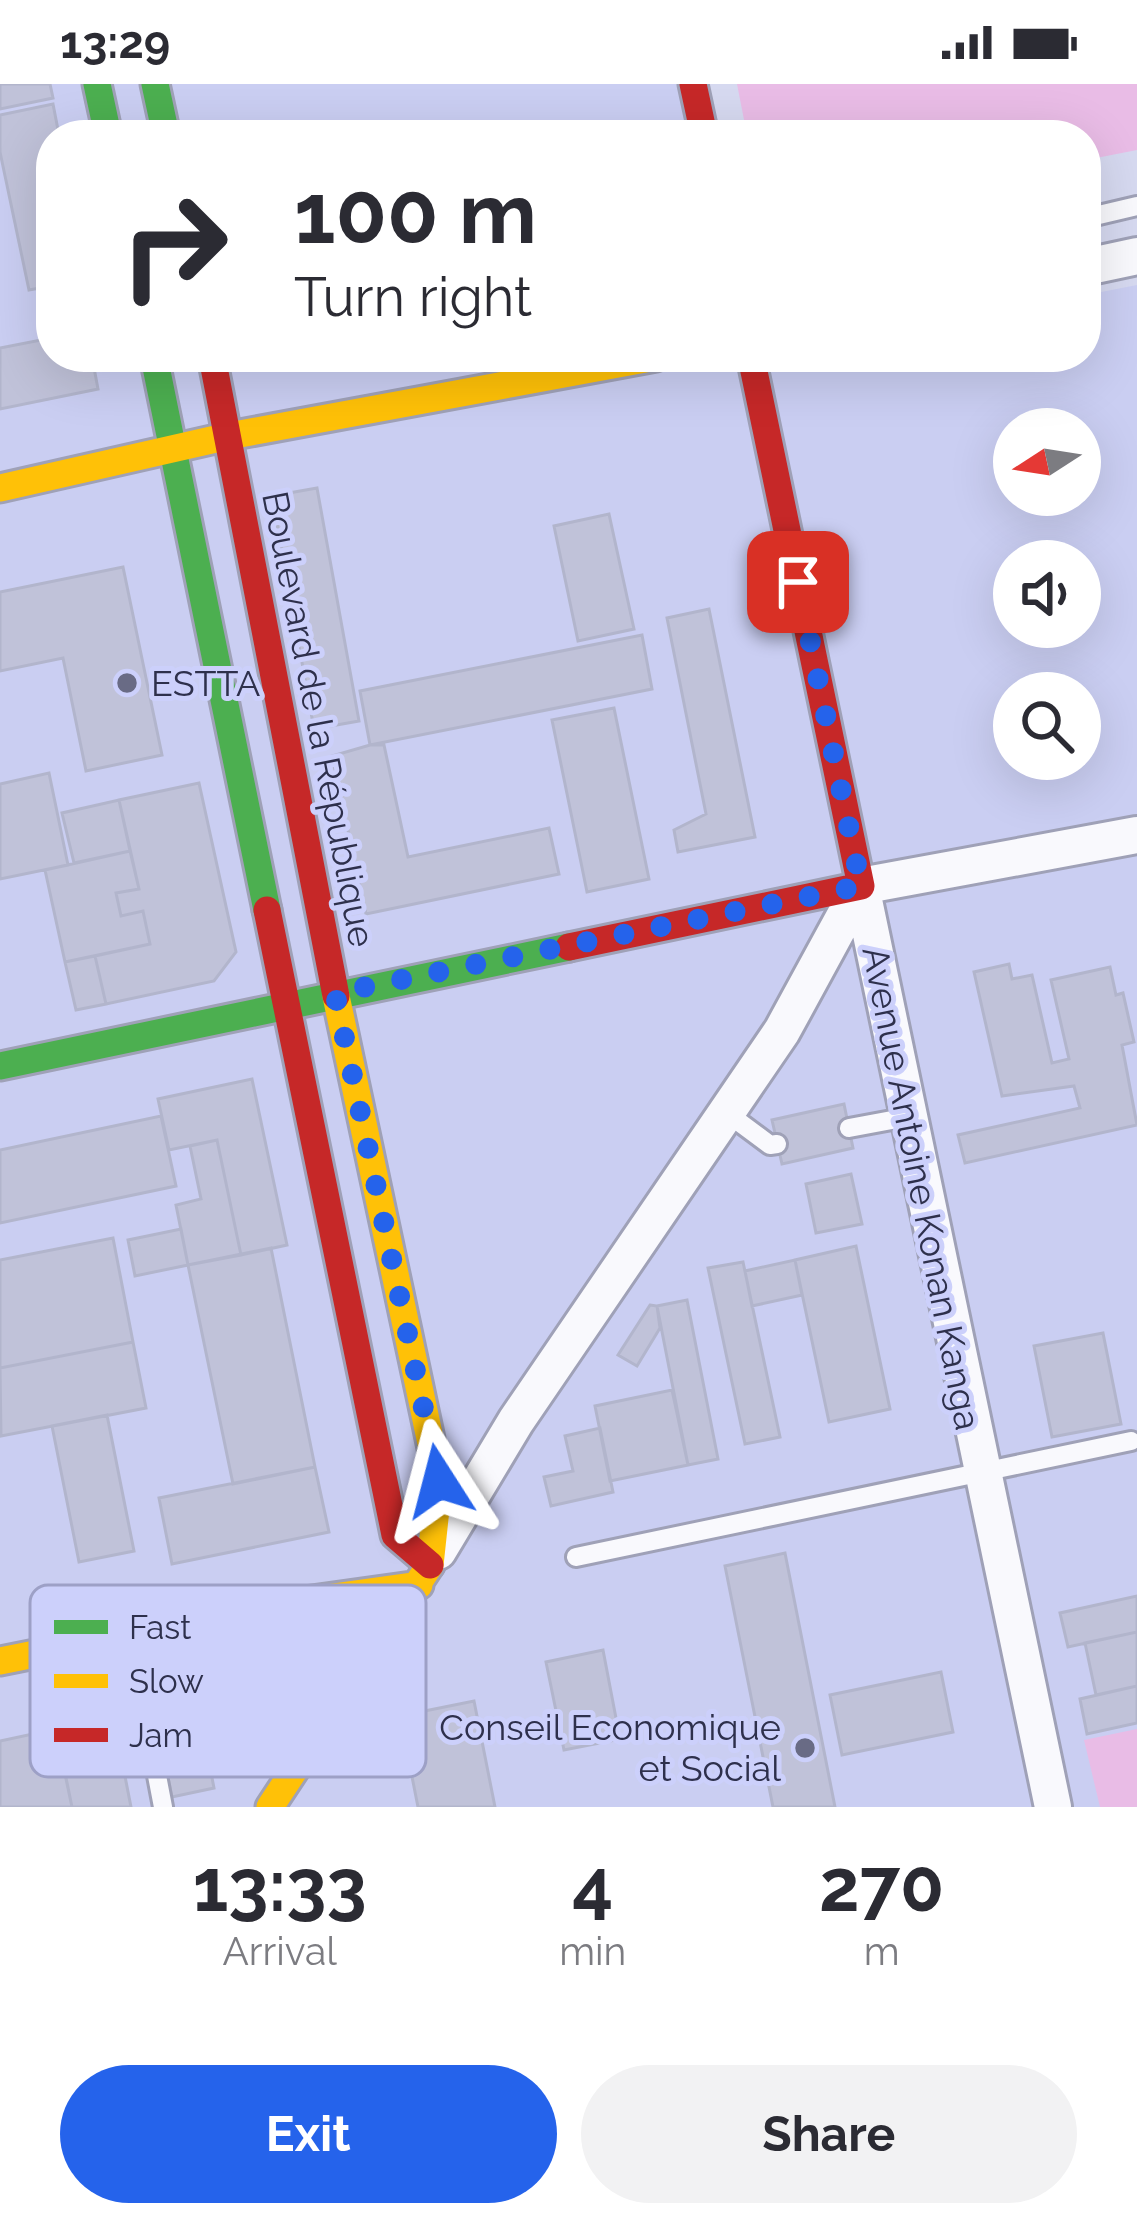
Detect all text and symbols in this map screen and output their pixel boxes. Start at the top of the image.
text: 13:29 [60,16,170,69]
text: 100 m [294,164,537,263]
icon: right [96,168,252,324]
text: Turn right [294,265,532,329]
north arrow [993,408,1101,516]
map controls [993,408,1101,780]
street label: Boulevard de la République [254,488,384,950]
pin [747,531,849,633]
button: sound [993,540,1101,648]
icon: arrive [765,549,831,615]
place label: ESTTA [151,662,260,704]
marker: ESTTA [114,670,140,696]
button: search [993,672,1101,780]
street label: Avenue Antoine Konan Kanga [854,943,990,1433]
position arrow [376,1418,502,1544]
legend [30,1585,426,1777]
text: Fast [129,1608,191,1647]
text: Slow [129,1662,204,1701]
place label: Conseil Economique et Social [439,1706,781,1789]
text: Jam [129,1716,193,1755]
marker: Conseil Economique et Social [792,1735,818,1761]
text: 13:33 [193,1843,367,1928]
text: 4 [572,1843,613,1928]
text: 270 [819,1843,944,1928]
text: Arrival [222,1928,337,1974]
text: min [559,1928,626,1974]
text: m [864,1928,900,1974]
button: Exit [60,2065,557,2203]
button: Share [581,2065,1077,2203]

